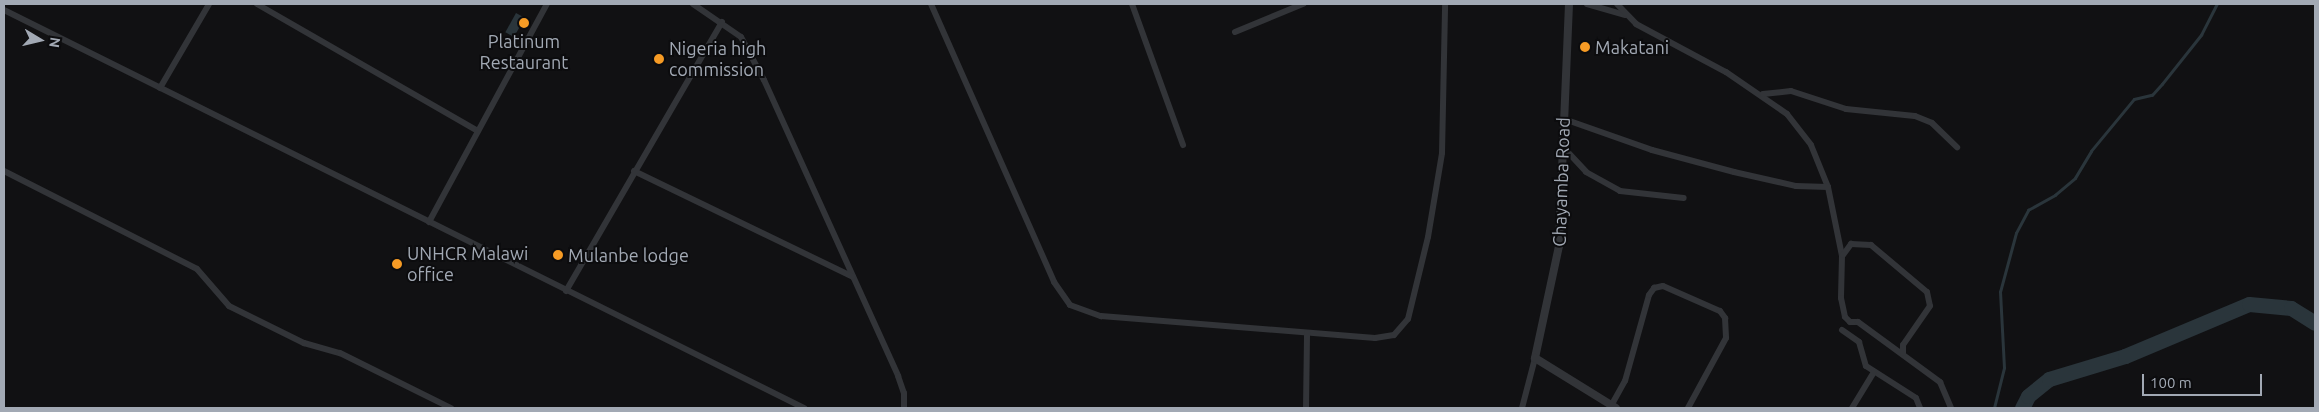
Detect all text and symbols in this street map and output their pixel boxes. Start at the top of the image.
north arrow [15,15,65,65]
marker: Platinum Restaurant [518,17,530,29]
place label: Platinum Restaurant [480,31,568,74]
text: N [46,36,64,49]
place label: Makatani [1595,36,1669,58]
place label: Nigeria high commission [669,38,766,80]
marker: Makatani [1579,41,1591,53]
marker: Nigeria high commission [653,53,665,65]
street label: Chayamba Road [1548,117,1574,247]
place label: UNHCR Malawi office [407,243,528,286]
place label: Mulanbe lodge [568,244,689,266]
marker: Mulanbe lodge [552,249,564,261]
marker: UNHCR Malawi office [391,258,403,270]
scale bar [2144,364,2264,396]
text: 100 m [2150,374,2192,391]

